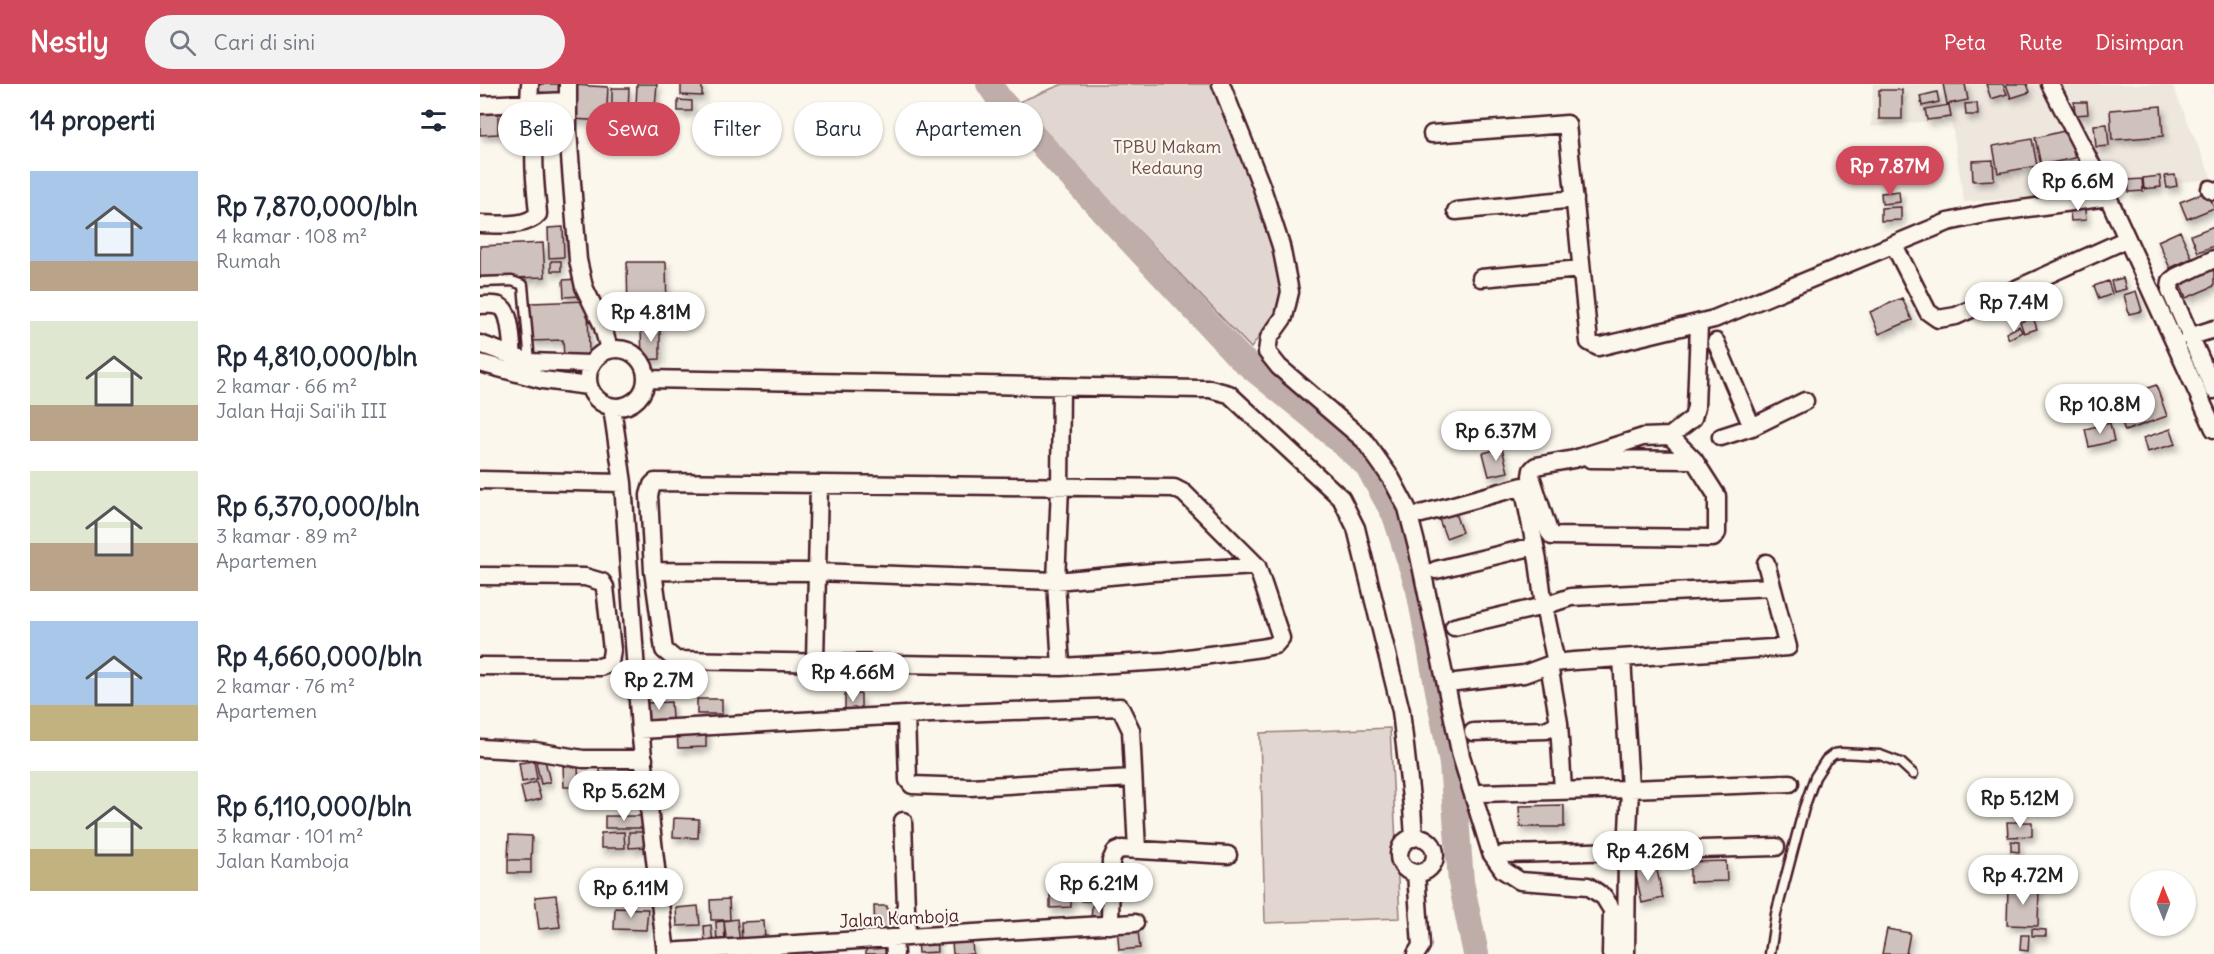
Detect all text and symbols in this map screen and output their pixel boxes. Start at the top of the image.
search box [145,15,565,69]
text: Nestly [30,24,109,60]
icon: search [166,26,199,59]
text: Cari di sini [214,28,315,56]
text: Peta [1944,29,1986,56]
text: Rute [2019,29,2063,56]
text: Disimpan [2096,29,2184,56]
chip: Beli [498,102,574,156]
chip: Sewa [586,102,680,156]
chip: Filter [692,102,782,156]
chip: Baru [794,102,883,156]
chip: Apartemen [895,102,1043,156]
text: 14 properti [30,104,155,137]
icon: filters [417,104,450,137]
park label: TPBU Makam Kedaung [1113,135,1221,179]
pin: Rp 7.87M [1828,146,1952,197]
text: Rp 7.87M [1850,153,1930,178]
pin: Rp 6.6M [2023,161,2133,212]
text: Rp 6.6M [2042,168,2114,193]
text: Rp 7,870,000/bln [216,190,418,223]
icon: home [78,195,150,267]
text: 4 kamar · 108 m² [216,223,367,248]
text: Rumah [216,248,281,273]
pin: Rp 7.4M [1959,282,2069,333]
text: Rp 7.4M [1979,289,2049,314]
pin: Rp 4.81M [589,292,713,343]
text: Rp 4.81M [611,299,691,324]
text: Rp 4,810,000/bln [216,340,418,373]
icon: home [78,345,150,417]
text: 2 kamar · 66 m² [216,373,357,398]
pin: Rp 10.8M [2038,384,2162,435]
text: Rp 10.8M [2059,391,2141,416]
text: Jalan Haji Sai'ih III [216,398,387,423]
pin: Rp 6.37M [1434,411,1558,462]
text: Rp 6.37M [1455,418,1537,443]
text: Rp 6,370,000/bln [216,490,420,523]
icon: home [78,495,150,567]
text: 3 kamar · 89 m² [216,523,357,548]
text: Apartemen [216,548,317,573]
text: Rp 4,660,000/bln [216,640,422,673]
icon: home [78,645,150,717]
pin: Rp 4.66M [791,652,915,703]
text: Rp 4.66M [811,659,895,684]
pin: Rp 2.7M [604,660,714,711]
text: Rp 2.7M [624,667,694,692]
text: 2 kamar · 76 m² [216,673,355,698]
text: Apartemen [216,698,317,723]
pin: Rp 5.62M [562,771,686,822]
text: Rp 5.62M [582,778,666,803]
pin: Rp 5.12M [1958,778,2082,829]
text: Rp 5.12M [1981,785,2059,810]
text: Rp 6,110,000/bln [216,790,412,823]
icon: home [78,795,150,867]
text: 3 kamar · 101 m² [216,823,364,848]
pin: Rp 4.26M [1586,831,1710,882]
text: Rp 4.26M [1606,838,1690,863]
text: Jalan Kamboja [216,848,349,873]
pin: Rp 4.72M [1961,855,2085,906]
text: Rp 4.72M [1982,862,2064,887]
pin: Rp 6.21M [1037,863,1161,914]
pin: Rp 6.11M [569,868,693,919]
text: Rp 6.21M [1059,870,1139,895]
north arrow [2130,870,2196,936]
map controls [2130,870,2196,936]
text: Rp 6.11M [593,875,669,900]
street label: Jalan Kamboja [839,903,959,933]

